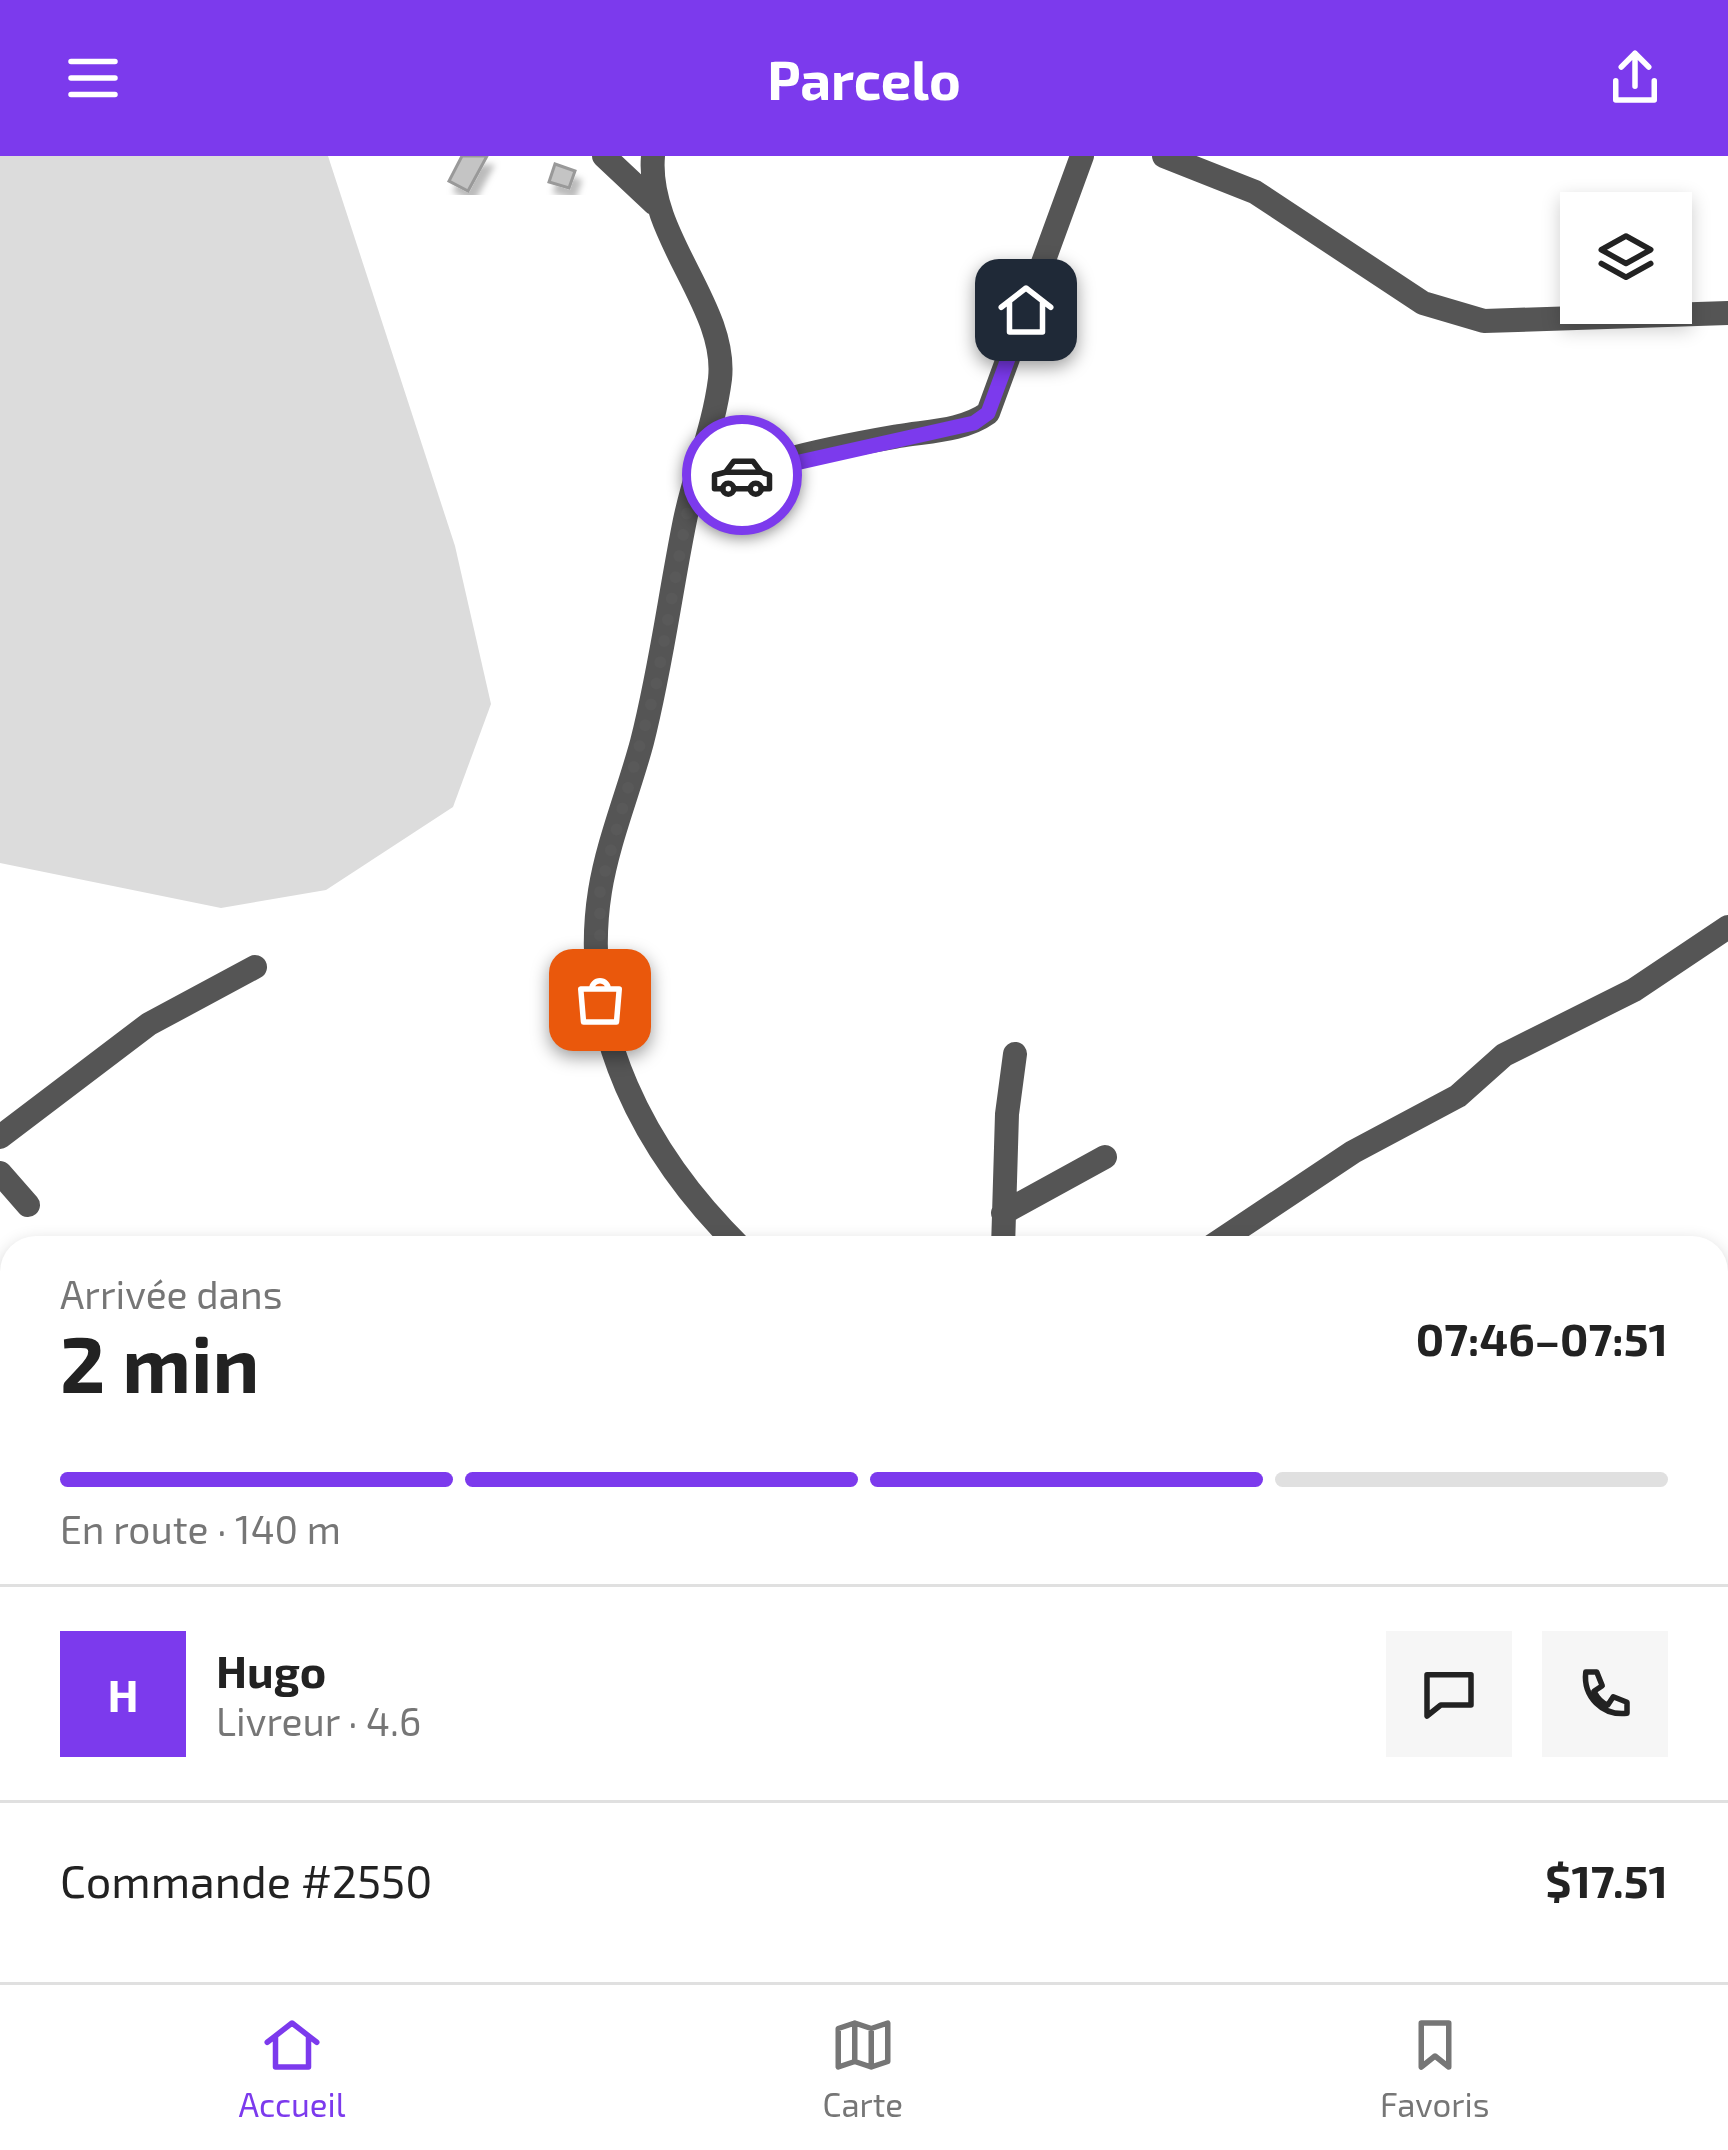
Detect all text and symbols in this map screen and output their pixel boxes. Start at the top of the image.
icon: menu [60,45,126,111]
icon: share [1602,45,1668,111]
text: Parcelo [767,46,961,111]
map controls [1560,192,1692,324]
button: layers [1560,192,1692,324]
pin [975,259,1077,361]
icon: home [993,277,1059,343]
courier [682,415,802,535]
icon: car [709,442,775,508]
pin [549,949,651,1051]
icon: bag [567,967,633,1033]
text: Arrivée dans [60,1270,282,1317]
text: 07:46–07:51 [1416,1311,1668,1365]
text: 2 min [60,1315,259,1409]
text: En route · 140 m [60,1505,341,1552]
button: chat [1386,1631,1512,1757]
button: phone [1542,1631,1668,1757]
text: Hugo [216,1643,326,1697]
text: H [107,1667,139,1721]
text: Livreur · 4.6 [216,1697,421,1744]
text: Commande #2550 [60,1853,432,1907]
text: $17.51 [1545,1853,1668,1907]
tab: Accueil [239,2012,346,2124]
tab: Carte [823,2012,903,2124]
tab: Favoris [1380,2012,1489,2124]

